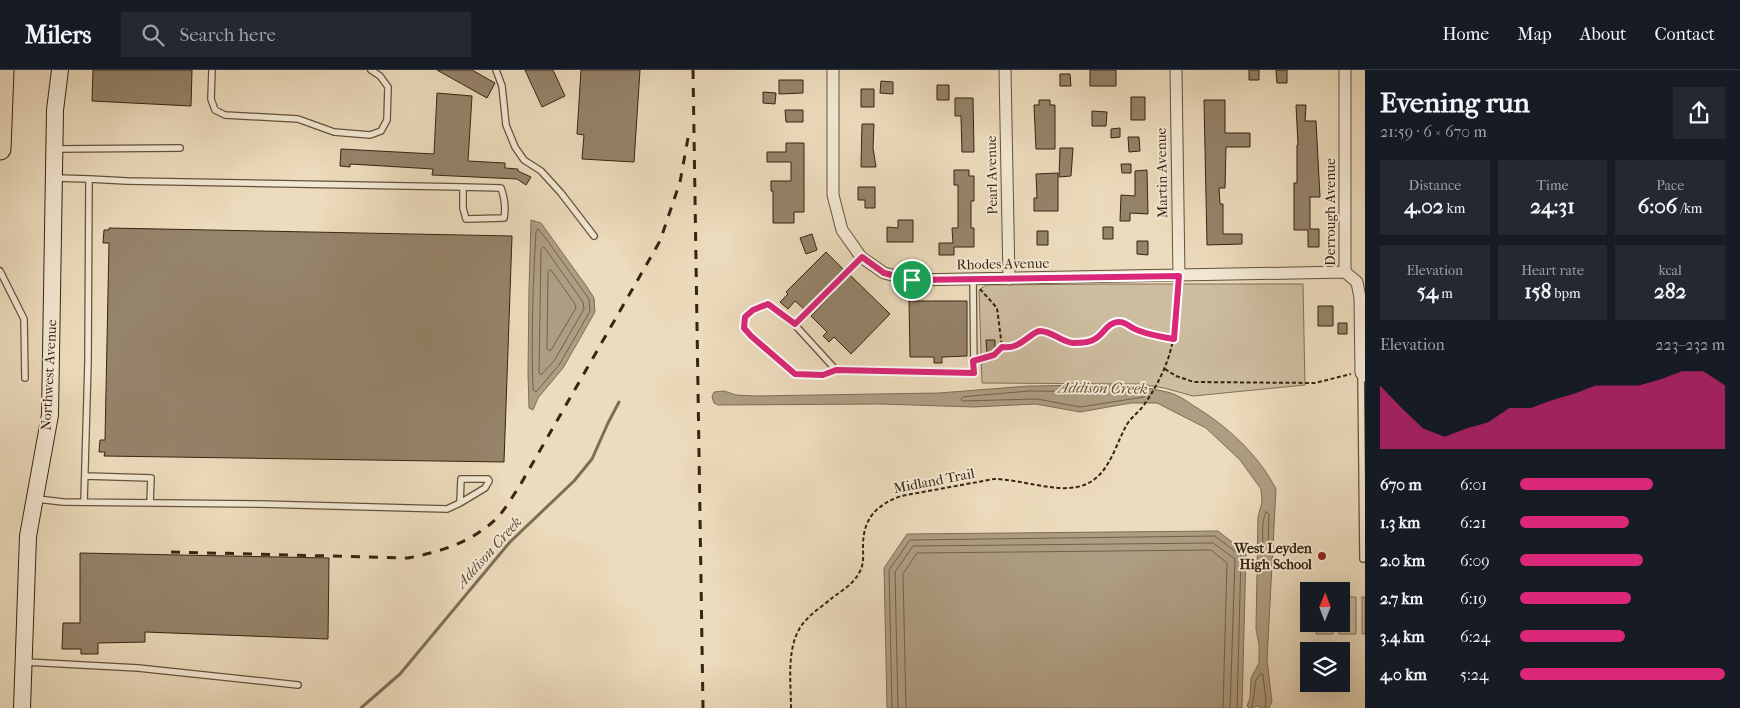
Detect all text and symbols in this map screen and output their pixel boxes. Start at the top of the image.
search box [121,12,471,57]
text: Milers [25,21,91,49]
icon: search [139,21,167,49]
text: Search here [179,24,276,46]
text: Home [1442,24,1489,45]
text: Map [1517,24,1552,45]
text: About [1580,24,1626,45]
text: Contact [1654,24,1715,45]
text: Evening run [1380,86,1530,119]
button: share [1673,87,1725,139]
text: 21:59 · 6 × 670 m [1380,122,1487,141]
street label: Martin Avenue [1153,127,1171,219]
street label: Pearl Avenue [983,135,1001,215]
street label: Derrough Avenue [1322,158,1339,266]
text: Distance [1409,177,1461,194]
text: Time [1537,177,1568,194]
text: Pace [1656,177,1684,194]
text: 4.02 [1404,194,1444,218]
text: 24:31 [1530,194,1575,218]
text: 6:06 [1638,194,1677,218]
text: km [1444,200,1465,217]
text: /km [1677,200,1703,217]
street label: Rhodes Avenue [956,255,1050,273]
pin [891,259,933,301]
text: Elevation [1407,262,1463,279]
text: Heart rate [1521,262,1584,279]
text: kcal [1658,262,1682,279]
icon: arrive [898,266,926,294]
text: 54 [1417,279,1438,303]
text: 158 [1524,279,1551,303]
text: 282 [1654,279,1686,303]
text: m [1438,285,1453,302]
text: bpm [1551,285,1581,302]
street label: Northwest Avenue [38,319,60,431]
text: Elevation [1380,335,1445,354]
text: 223–232 m [1655,335,1725,354]
water label: Addison Creek [1056,378,1148,398]
street label: Midland Trail [892,465,976,497]
text: 670 m [1380,475,1422,494]
text: 6:01 [1460,475,1487,494]
water label: Addison Creek [451,513,526,593]
text: 1.3 km [1380,513,1420,532]
text: 6:21 [1460,513,1486,532]
place label: West Leyden High School [1233,540,1313,573]
marker: West Leyden High School [1316,550,1328,562]
text: 2.0 km [1380,551,1425,570]
text: 6:09 [1460,551,1490,570]
north arrow [1300,582,1350,632]
map controls [1300,582,1350,692]
text: 2.7 km [1380,589,1423,608]
text: 6:19 [1460,589,1487,608]
text: 3.4 km [1380,627,1424,646]
text: 6:24 [1460,627,1490,646]
button: layers [1300,642,1350,692]
text: 4.0 km [1380,665,1427,684]
text: 5:24 [1460,665,1488,684]

